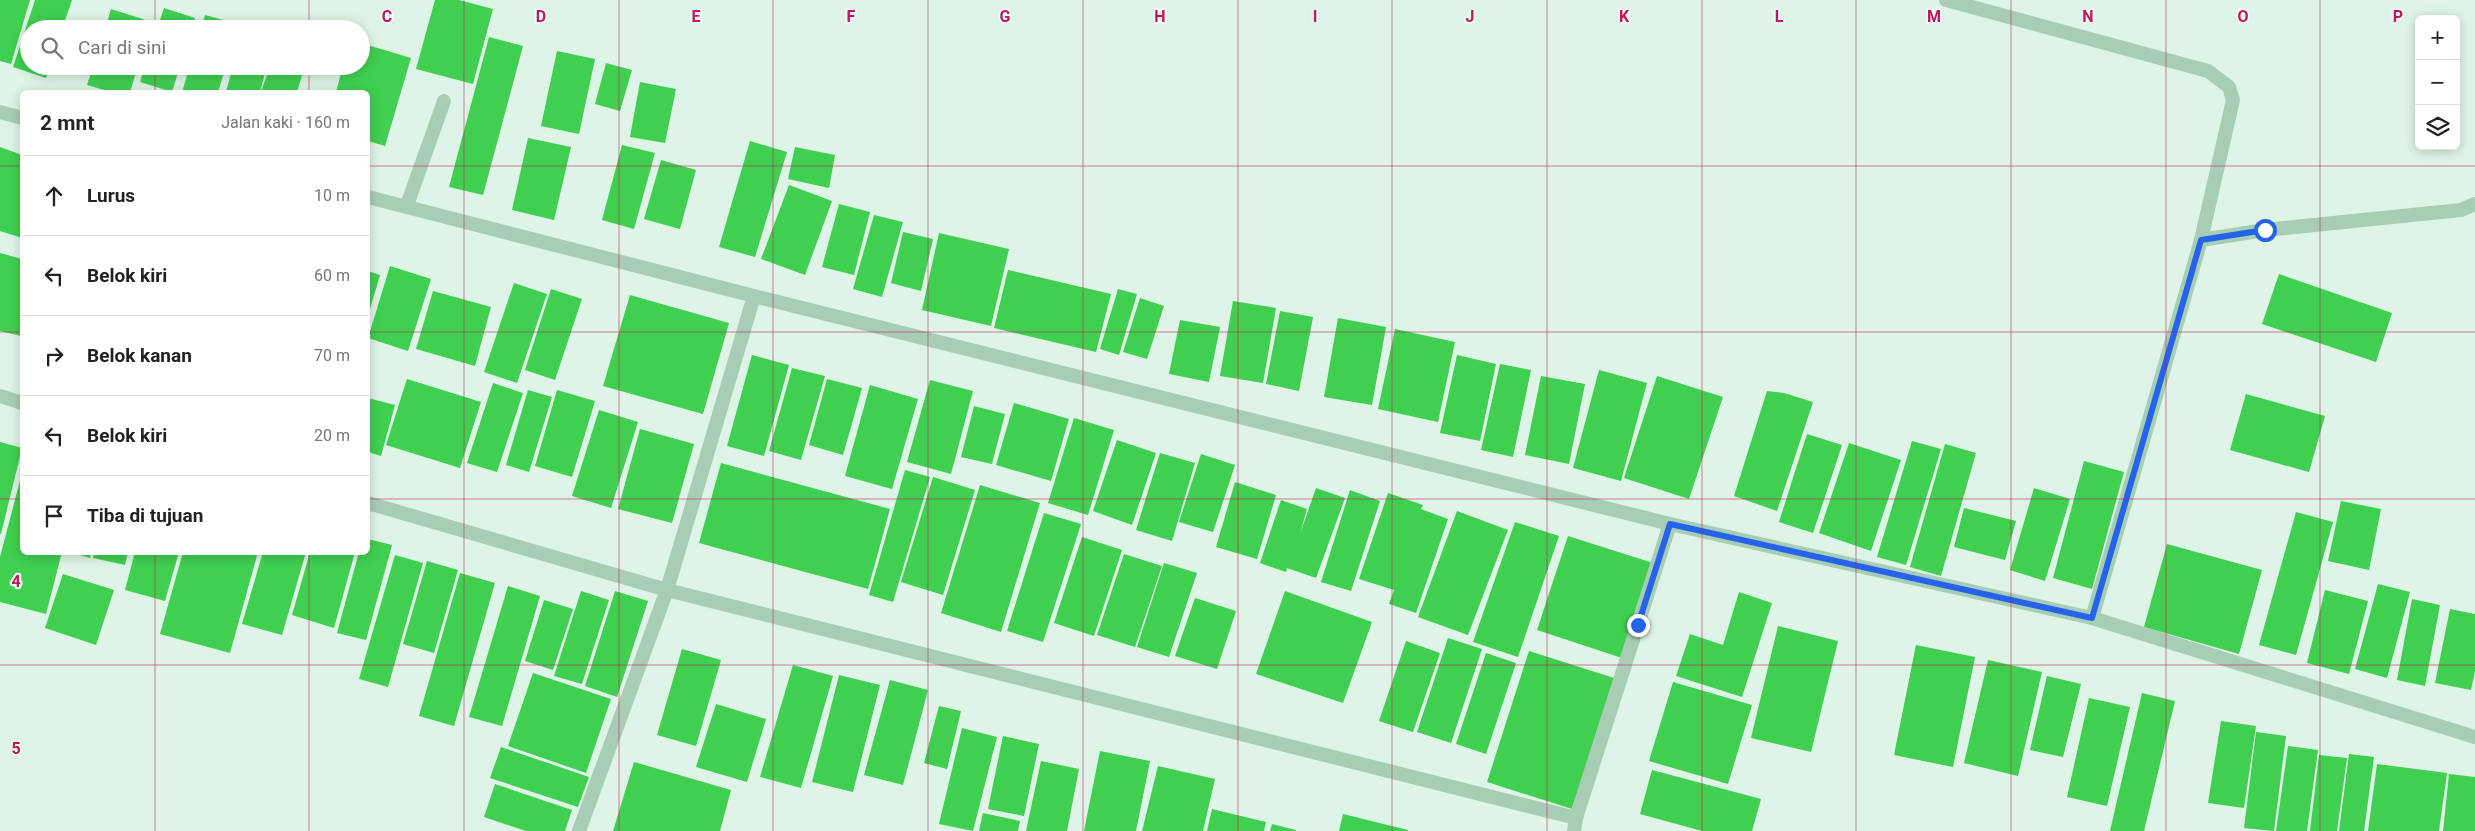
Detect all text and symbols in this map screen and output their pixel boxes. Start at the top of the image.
text: C [382,7,392,26]
text: D [536,7,546,26]
text: E [692,7,701,26]
text: F [847,7,856,26]
text: G [1000,7,1011,26]
text: H [1154,7,1166,26]
text: I [1313,7,1317,26]
text: J [1466,7,1474,26]
text: K [1619,7,1630,26]
text: L [1775,7,1784,26]
text: M [1927,7,1941,26]
text: N [2082,7,2094,26]
text: O [2237,7,2249,26]
text: P [2393,7,2403,26]
map controls [2415,15,2460,150]
button: + [2415,15,2460,60]
search box [20,20,370,75]
icon: search [38,34,66,62]
text: Cari di sini [78,36,166,59]
button: − [2415,60,2460,105]
button: layers [2415,105,2460,150]
text: 2 mnt [40,111,94,135]
text: Jalan kaki · 160 m [221,113,350,132]
icon: ahead [40,182,68,210]
text: Lurus [87,184,135,207]
text: 10 m [314,186,350,205]
route start [2254,219,2277,242]
icon: left [40,262,68,290]
text: Belok kiri [87,264,167,287]
text: 60 m [314,266,350,285]
icon: right [40,342,68,370]
text: Belok kanan [87,344,192,367]
text: 70 m [314,346,350,365]
icon: left [40,422,68,450]
text: Belok kiri [87,424,167,447]
text: 20 m [314,426,350,445]
icon: arrive [40,502,68,530]
text: Tiba di tujuan [87,504,203,527]
text: 4 [11,572,21,591]
route end [1627,614,1650,637]
text: 5 [11,739,21,758]

